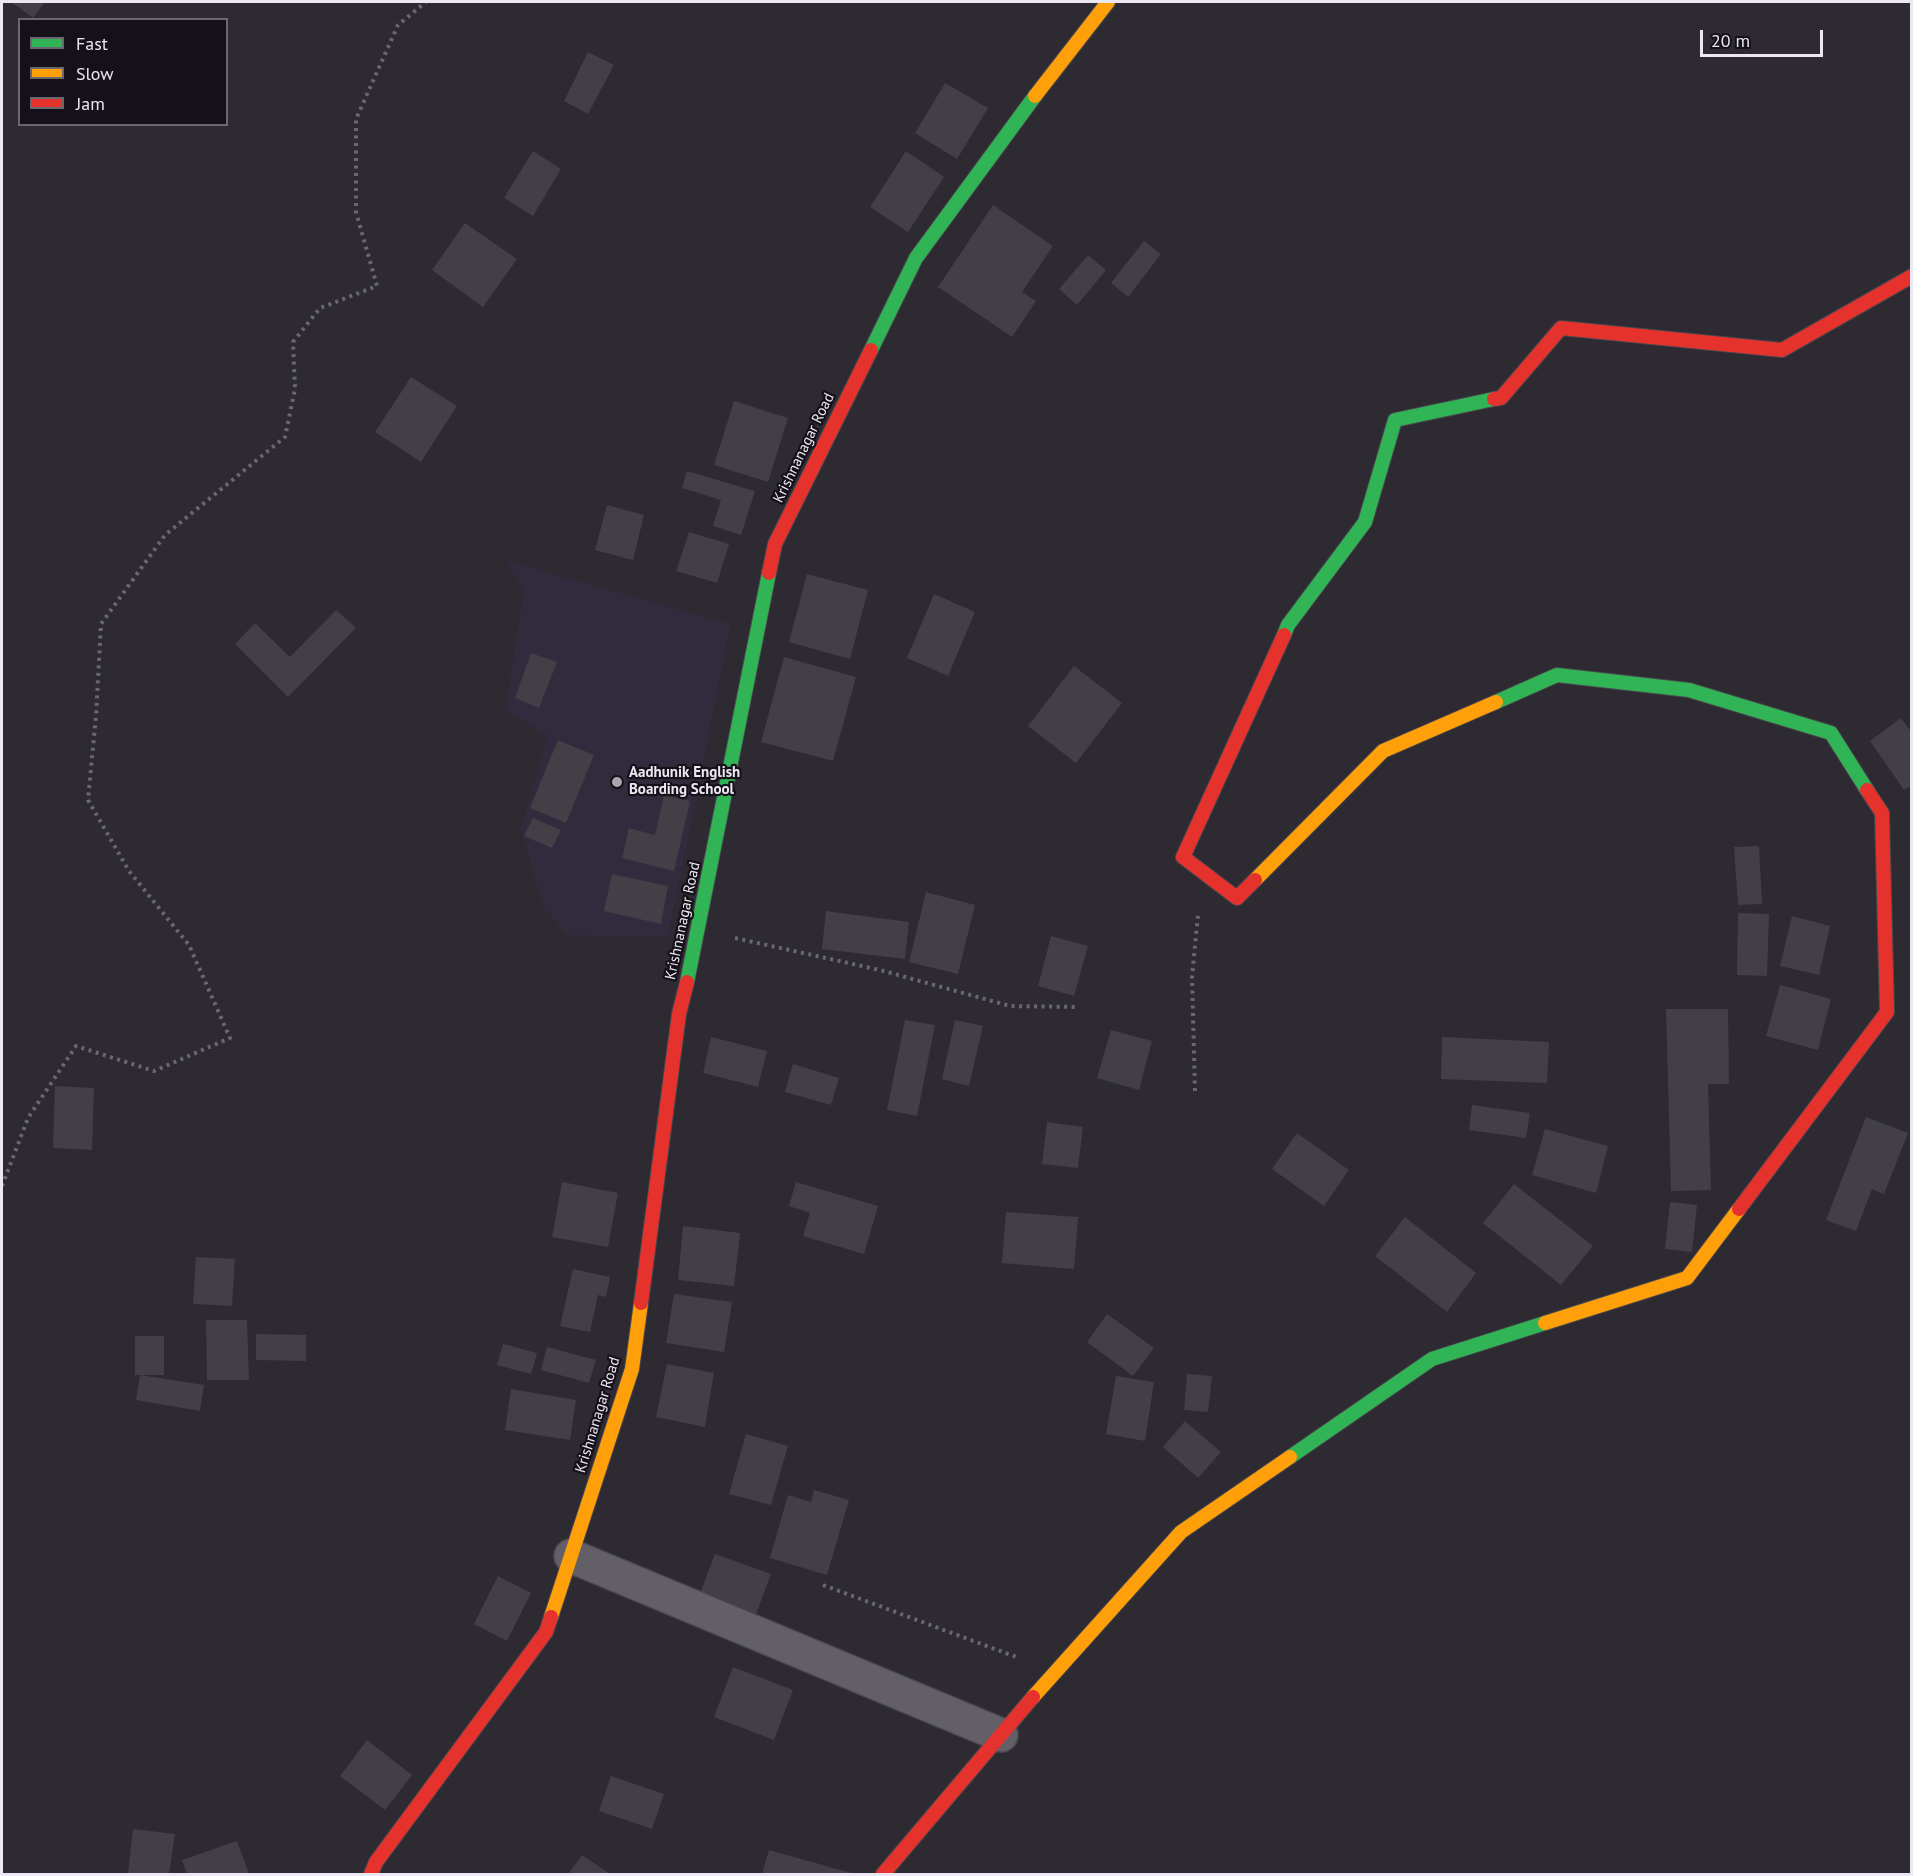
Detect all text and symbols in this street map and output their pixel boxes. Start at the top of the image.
legend [18,18,228,126]
scale bar [1703,18,1826,56]
text: 20 m [1711,29,1750,52]
text: Fast [76,32,108,55]
text: Slow [76,62,114,85]
text: Jam [76,92,105,115]
street label: Krishnanagar Road [770,390,838,506]
place label: Aadhunik English Boarding School [629,764,740,799]
marker: Aadhunik English Boarding School [610,775,624,789]
street label: Krishnanagar Road [662,860,704,982]
street label: Krishnanagar Road [572,1355,624,1475]

